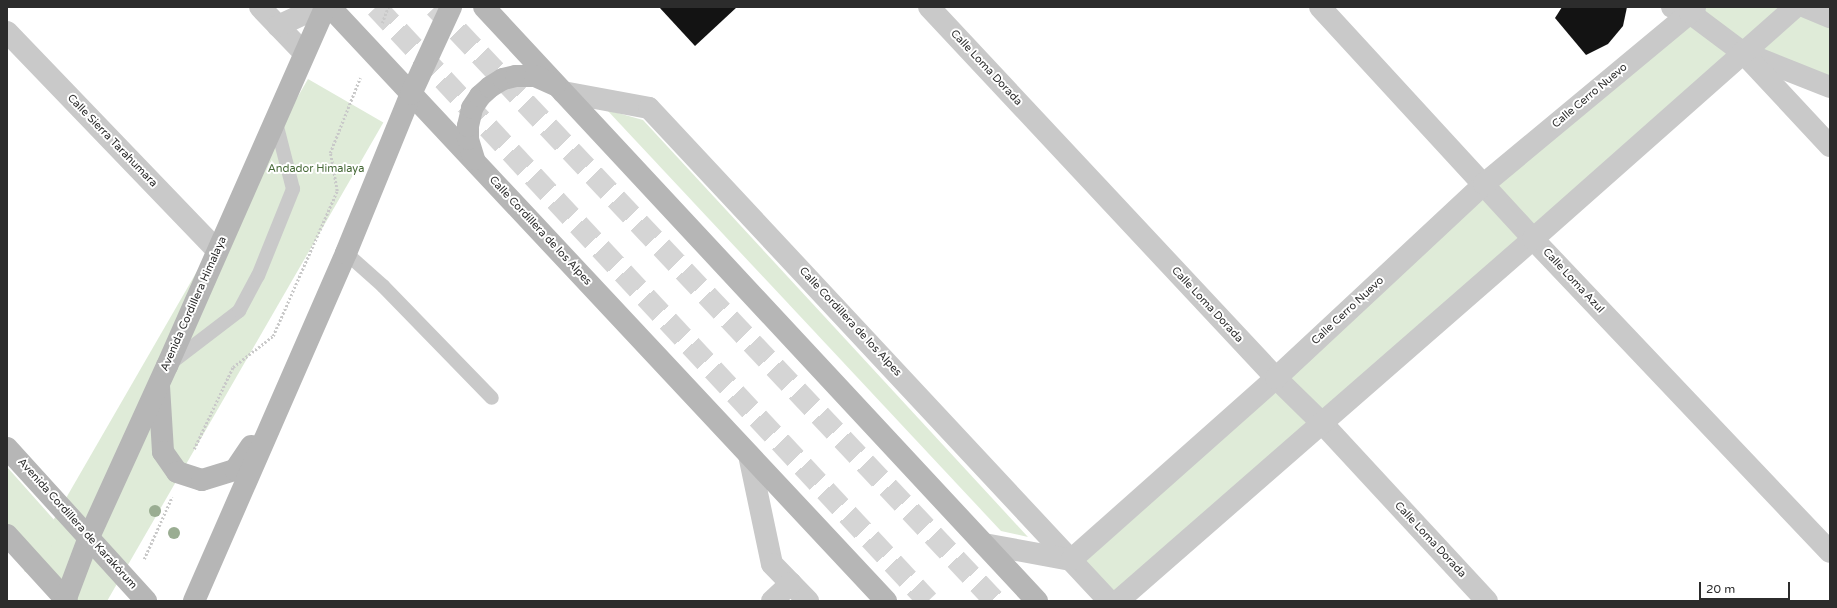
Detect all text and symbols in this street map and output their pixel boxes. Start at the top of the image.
street label: Calle Loma Dorada [947,27,1025,109]
street label: Calle Cerro Nuevo [1550,61,1630,131]
street label: Calle Sierra Tarahumara [64,92,160,190]
park label: Andador Himalaya [268,162,364,176]
street label: Calle Cordillera de los Alpes [486,174,594,288]
street label: Avenida Cordillera Himalaya [158,235,230,373]
street label: Calle Loma Azul [1540,246,1606,316]
street label: Calle Loma Dorada [1168,264,1246,346]
street label: Calle Cordillera de los Alpes [796,265,904,379]
street label: Calle Cerro Nuevo [1309,274,1387,348]
street label: Avenida Cordillera de Karakórum [15,456,139,592]
street label: Calle Loma Dorada [1391,499,1469,581]
scale bar [1701,574,1792,600]
text: 20 m [1706,582,1735,596]

